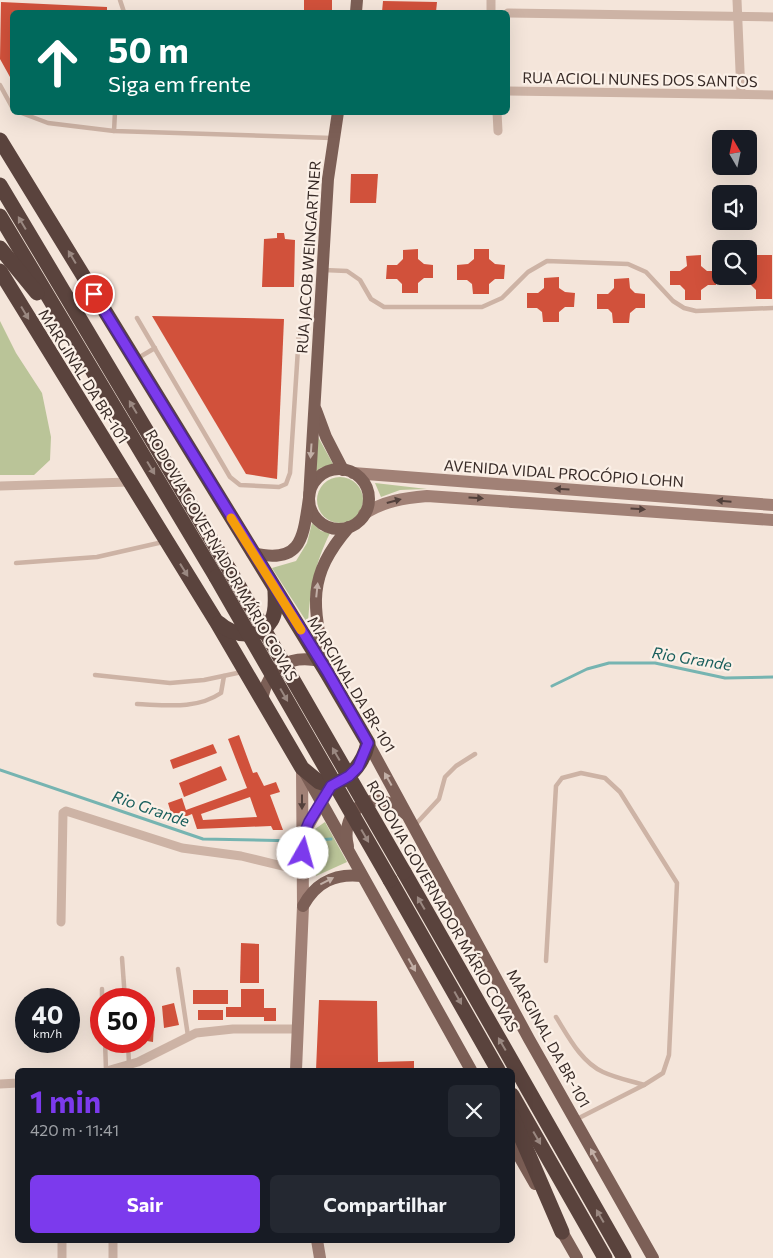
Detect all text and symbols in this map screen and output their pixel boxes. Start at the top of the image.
text: 50 m [108,27,189,70]
icon: ahead [25,30,90,95]
street label: RUA ACIOLI NUNES DOS SANTOS [522,68,758,90]
text: Siga em frente [108,70,251,97]
north arrow [712,130,758,175]
map controls [712,130,757,285]
street label: RUA JACOB WEINGARTNER [292,160,324,354]
button: sound [712,185,757,230]
one-way arrow [18,216,27,229]
button: search [712,240,757,285]
one-way arrow [67,251,76,264]
pin [73,273,115,315]
icon: arrive [80,280,108,308]
street label: MARGINAL DA BR-101 [35,305,133,447]
one-way arrow [20,307,29,320]
one-way arrow [128,401,137,414]
street label: RODOVIA GOVERNADOR MÁRIO COVAS [142,426,303,684]
one-way arrow [306,443,314,459]
street label: AVENIDA VIDAL PROCÓPIO LOHN [443,455,685,490]
one-way arrow [146,462,155,475]
one-way arrow [554,484,570,492]
one-way arrow [468,494,484,502]
one-way arrow [387,497,402,505]
one-way arrow [716,497,732,505]
one-way arrow [630,506,646,514]
one-way arrow [180,564,189,577]
one-way arrow [313,582,321,598]
street label: MARGINAL DA BR-101 [304,613,400,755]
water label: Rio Grande [651,642,734,674]
one-way arrow [280,688,288,703]
one-way arrow [331,747,340,760]
one-way arrow [384,772,392,786]
street label: RODOVIA GOVERNADOR MÁRIO COVAS [363,777,524,1035]
water label: Rio Grande [110,786,193,830]
one-way arrow [298,794,306,810]
position arrow [276,826,328,878]
one-way arrow [361,829,370,843]
one-way arrow [320,877,334,885]
one-way arrow [417,896,426,910]
one-way arrow [407,958,416,971]
street label: MARGINAL DA BR-101 [503,966,595,1110]
speed limit sign: 50 [90,988,155,1053]
one-way arrow [453,992,462,1005]
text: 40 [32,999,63,1029]
text: km/h [33,1026,62,1040]
one-way arrow [497,1038,506,1051]
text: 1 min [30,1082,101,1119]
button: close [448,1085,500,1137]
text: 420 m · 11:41 [30,1120,119,1139]
one-way arrow [532,1131,541,1144]
one-way arrow [590,1147,598,1162]
button: Sair [30,1175,260,1233]
button: Compartilhar [270,1175,500,1233]
one-way arrow [595,1209,604,1222]

